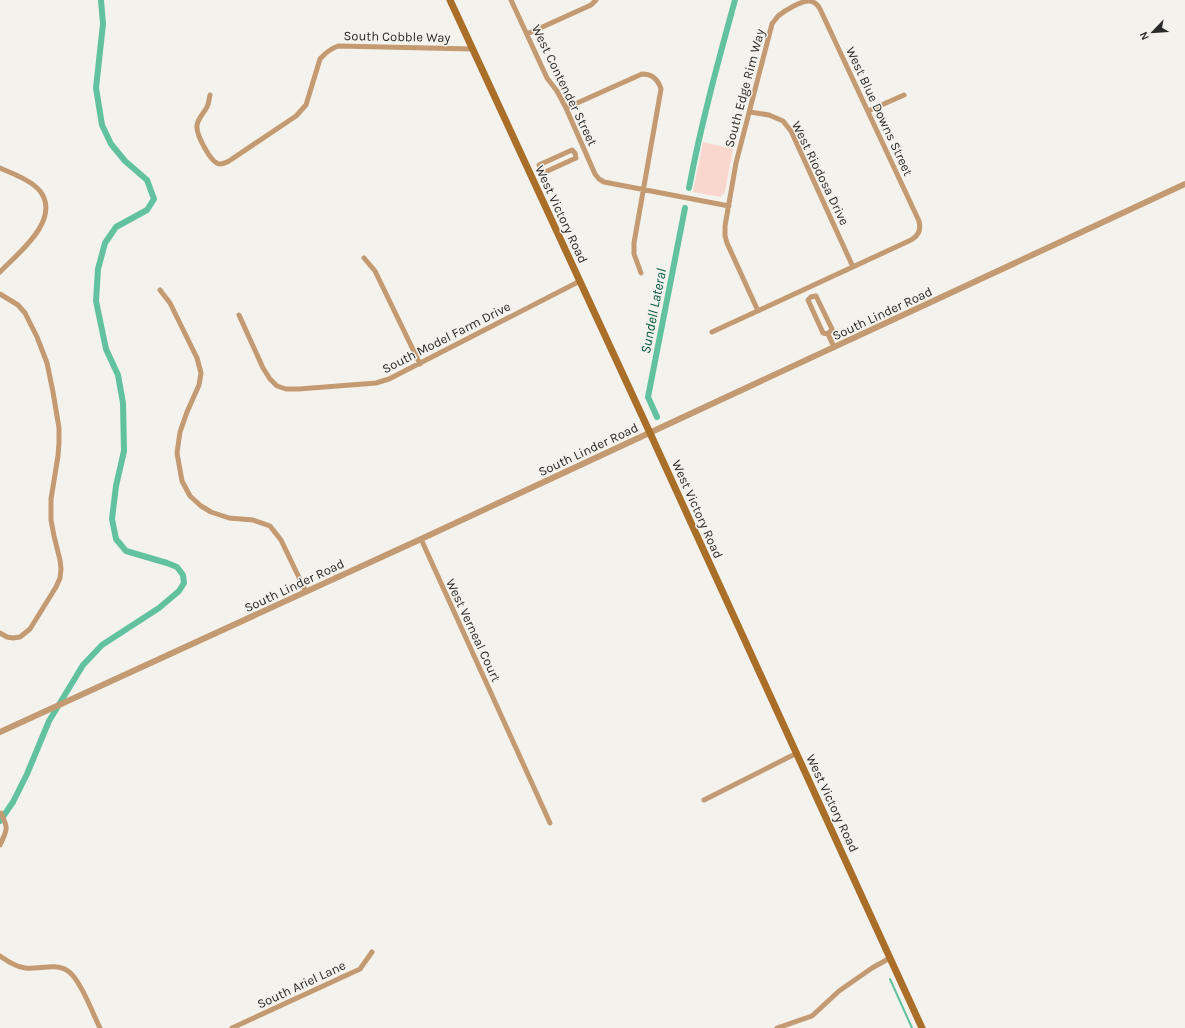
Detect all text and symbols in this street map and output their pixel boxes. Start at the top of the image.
north arrow [1133,12,1173,52]
street label: West Contender Street [529,22,600,148]
street label: South Edge Rim Way [721,27,768,149]
street label: South Cobble Way [343,28,451,45]
text: N [1137,30,1152,42]
street label: West Blue Downs Street [843,44,916,178]
street label: West Riodosa Drive [789,119,852,228]
street label: West Victory Road [532,163,591,266]
water label: Sundell Lateral [637,267,670,355]
street label: South Linder Road [830,284,935,343]
street label: South Model Farm Drive [380,298,513,376]
street label: South Linder Road [536,420,641,479]
street label: West Victory Road [669,458,726,561]
street label: South Linder Road [242,556,347,615]
street label: West Verneal Court [443,576,504,684]
street label: West Victory Road [803,752,862,855]
street label: South Ariel Lane [255,957,348,1012]

